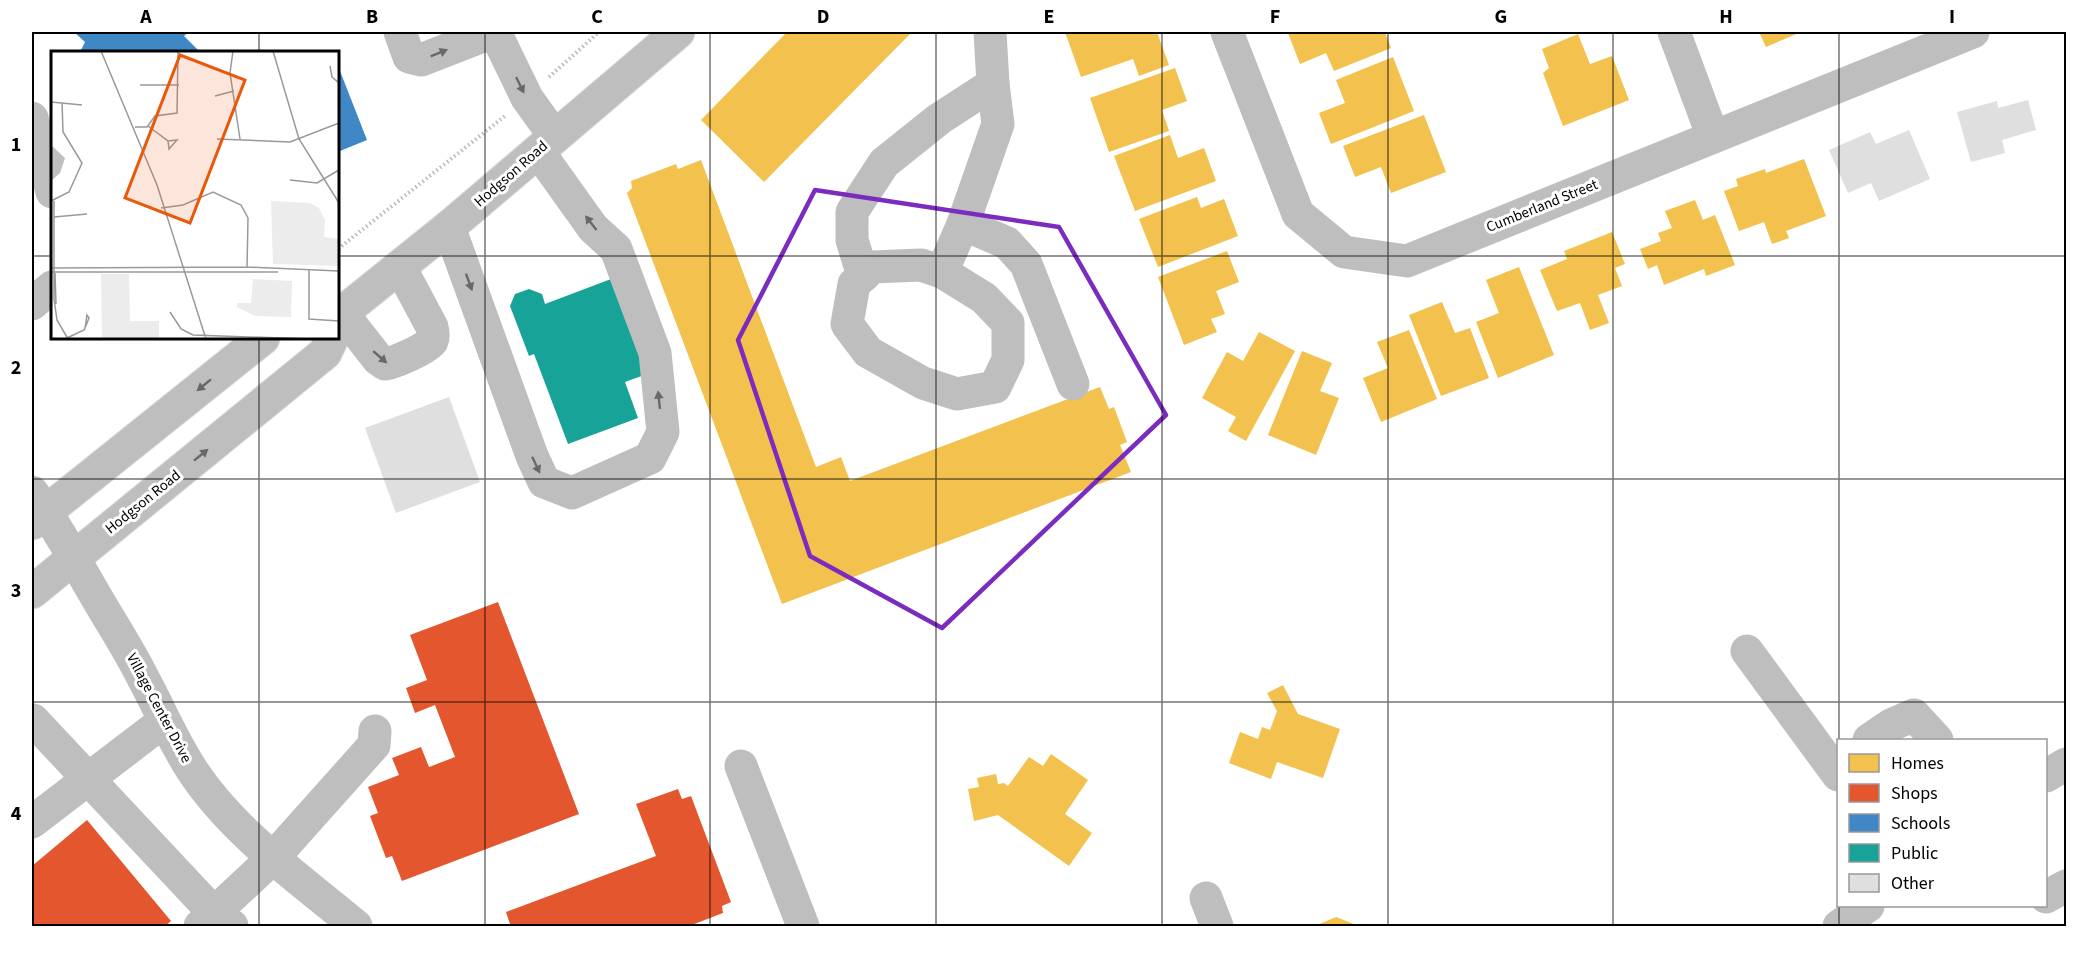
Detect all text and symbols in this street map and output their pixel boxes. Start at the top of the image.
text: A [139,3,152,31]
text: B [366,3,378,31]
text: C [591,3,603,31]
text: D [817,3,829,31]
text: E [1044,3,1054,31]
text: F [1270,3,1280,31]
text: G [1495,3,1507,31]
text: H [1719,3,1733,31]
text: I [1949,3,1955,31]
one-way arrow [430,48,448,58]
inset map [51,51,339,339]
one-way arrow [515,76,525,93]
text: 1 [11,131,21,159]
street label: Hodgson Road [470,136,552,212]
street label: Cumberland Street [1483,174,1601,238]
one-way arrow [584,215,597,231]
one-way arrow [465,273,475,291]
one-way arrow [372,351,387,364]
text: 2 [11,354,21,382]
one-way arrow [197,378,212,391]
one-way arrow [655,391,664,410]
one-way arrow [193,448,209,461]
one-way arrow [532,457,541,474]
street label: Hodgson Road [101,465,185,539]
text: 3 [11,577,21,605]
street label: Village Center Drive [121,649,197,767]
legend [1837,739,2047,907]
text: Homes [1891,751,1944,776]
text: Shops [1891,781,1938,806]
text: 4 [11,800,22,828]
text: Schools [1891,811,1950,836]
text: Public [1891,841,1938,866]
text: Other [1891,871,1935,896]

